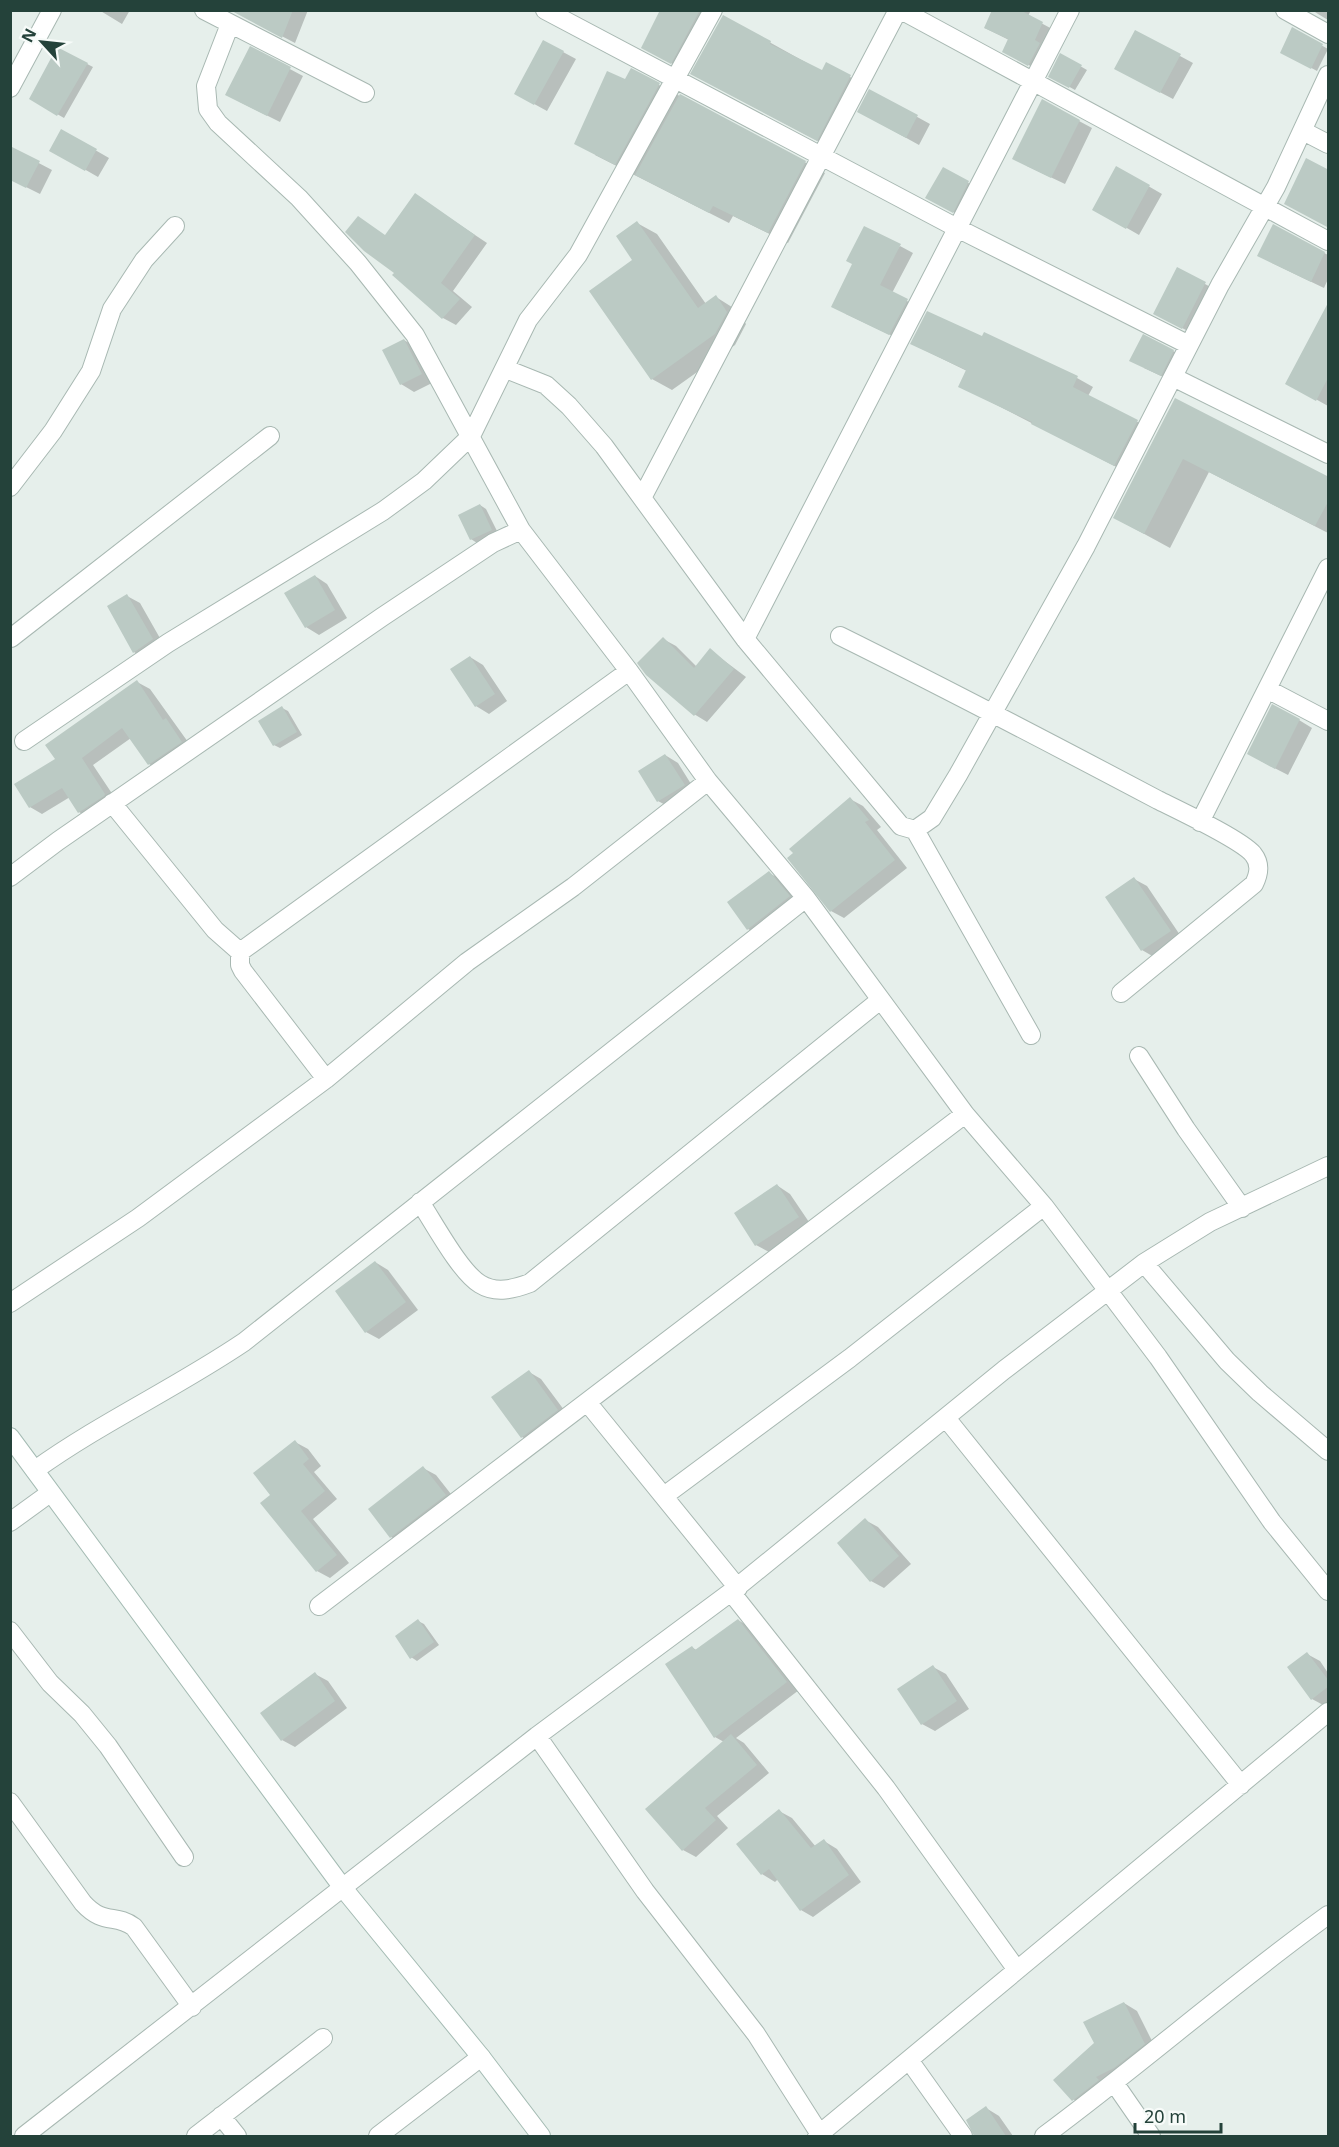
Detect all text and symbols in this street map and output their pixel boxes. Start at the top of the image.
north arrow [12,12,72,72]
text: N [16,24,41,46]
scale bar [1135,2096,1220,2134]
text: 20 m [1144,2104,1186,2128]

